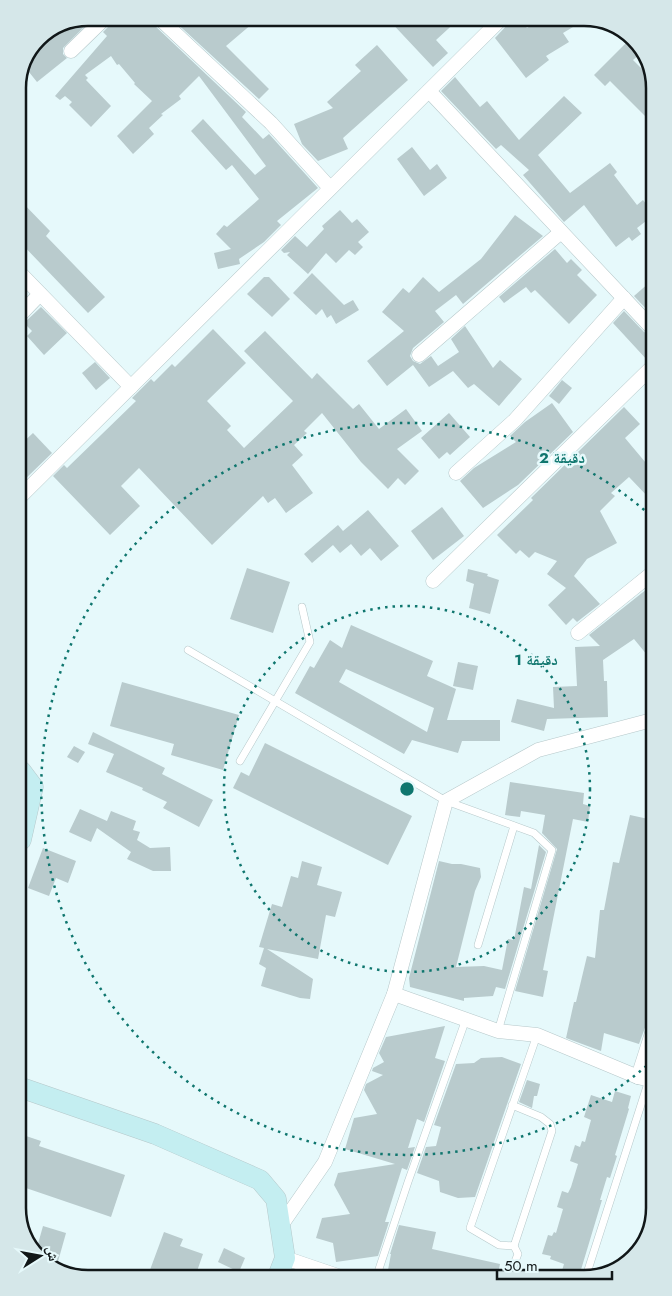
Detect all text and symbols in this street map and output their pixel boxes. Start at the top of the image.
text: 2 دقيقة [539,447,585,469]
text: 1 دقيقة [514,649,558,671]
centre of rings [398,780,416,798]
north arrow [15,1231,65,1281]
text: ش [42,1244,64,1263]
scale bar [497,1248,612,1280]
text: 50 m [504,1255,538,1277]

